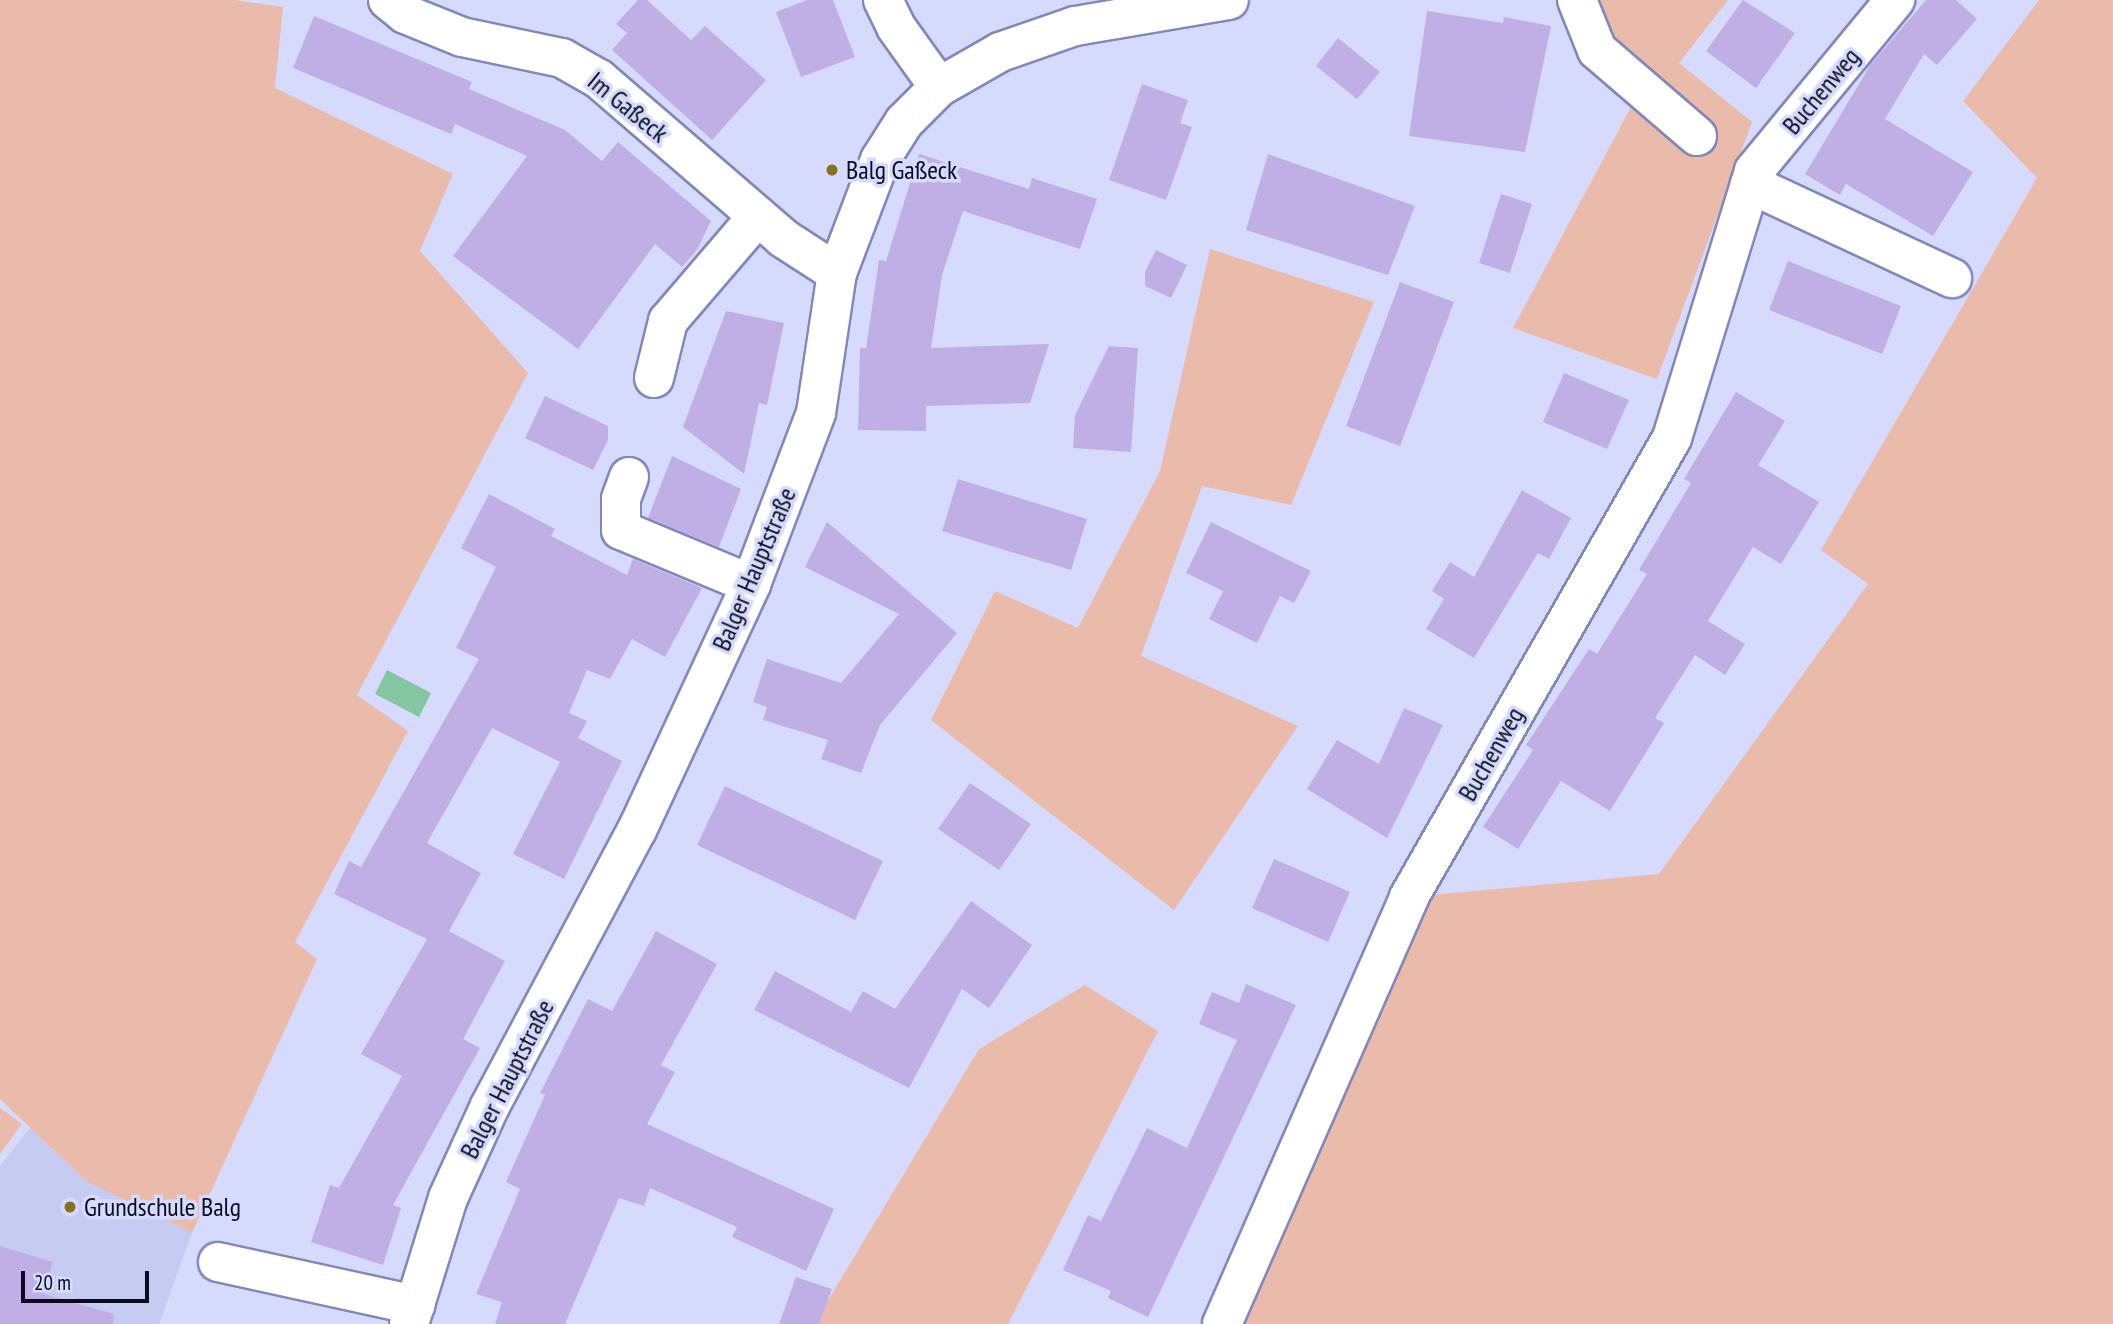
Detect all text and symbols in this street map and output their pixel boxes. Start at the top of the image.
street label: Buchenweg [1776,41,1866,141]
street label: Im Gaßeck [582,65,674,149]
place label: Balg Gaßeck [846,154,957,186]
marker: Balg Gaßeck [824,162,840,178]
street label: Balger Hauptstraße [706,483,802,655]
street label: Buchenweg [1452,701,1530,807]
street label: Balger Hauptstraße [454,994,560,1164]
place label: Grundschule Balg [84,1191,241,1223]
marker: Grundschule Balg [62,1199,78,1215]
scale bar [24,1258,152,1302]
text: 20 m [34,1269,71,1296]

